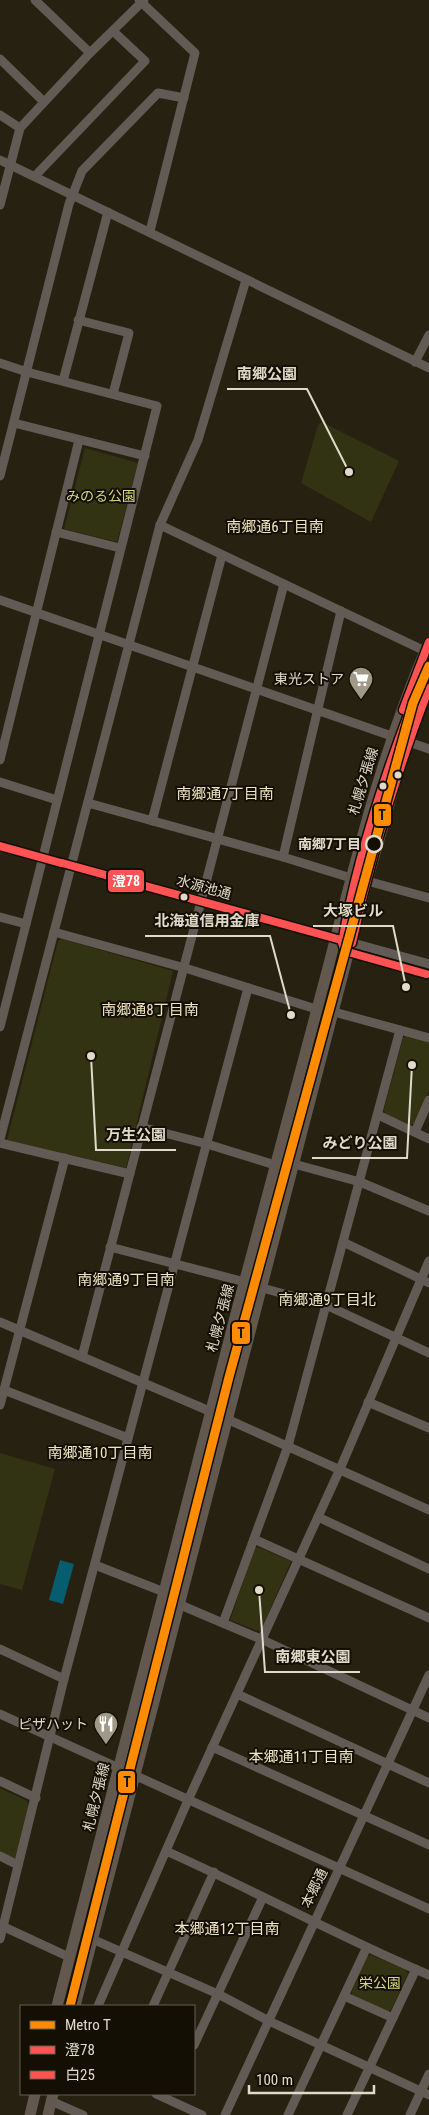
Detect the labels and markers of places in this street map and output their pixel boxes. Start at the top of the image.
callout: 南郷公園 [227,359,307,389]
supermarket icon: 東光ストア [348,666,374,700]
place label: 東光ストア [274,671,344,687]
unlabelled marker [393,770,403,780]
unlabelled marker [378,781,388,791]
marker: 南郷7丁目 [365,835,383,853]
place label: 南郷7丁目 [298,836,361,852]
unlabelled marker [179,892,189,902]
callout: 大塚ビル [313,896,393,926]
callout: 北海道信用金庫 [145,906,270,936]
callout: 万生公園 [96,1120,176,1150]
callout: みどり公園 [312,1128,407,1158]
callout: 南郷東公園 [265,1642,360,1672]
restaurant icon: ピザハット [93,1711,119,1745]
place label: ピザハット [18,1716,88,1732]

